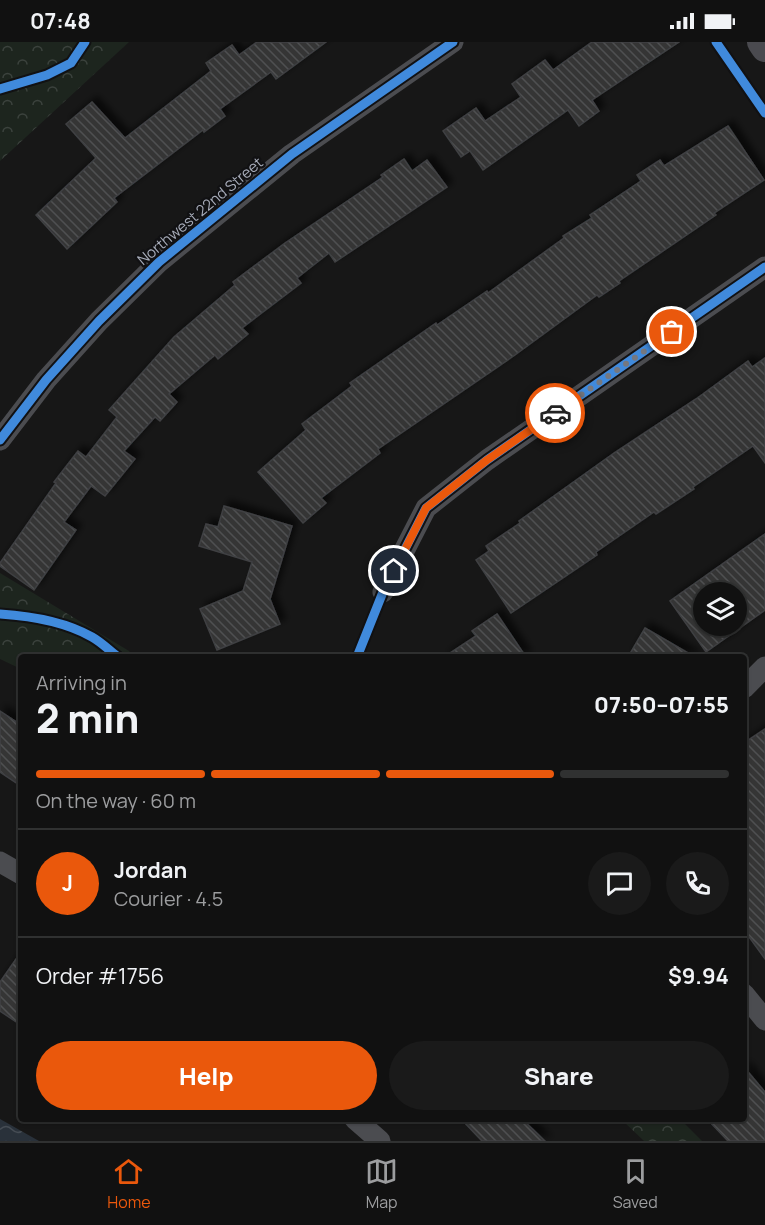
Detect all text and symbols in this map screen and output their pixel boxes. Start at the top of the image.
text: 07:48 [30,6,91,36]
street label: Northwest 22nd Street [133,152,267,270]
pin [646,306,697,357]
icon: bag [655,315,688,348]
courier [525,383,585,443]
icon: car [539,397,572,430]
pin [368,545,419,596]
icon: home [377,554,410,587]
map controls [693,582,747,636]
button: layers [693,582,747,636]
text: Arriving in [36,669,127,696]
text: 07:50–07:55 [594,690,729,720]
text: 2 min [36,691,139,745]
text: On the way · 60 m [36,787,196,814]
button: chat [588,852,651,915]
button: phone [666,852,729,915]
text: Jordan [114,855,187,885]
text: J [62,868,73,898]
text: Courier · 4.5 [114,885,223,912]
text: Order #1756 [36,961,164,991]
text: $9.94 [668,961,729,991]
button: Help [36,1041,377,1110]
button: Share [389,1041,729,1110]
tab: Home [107,1155,151,1213]
tab: Map [365,1155,398,1213]
tab: Saved [613,1155,658,1213]

